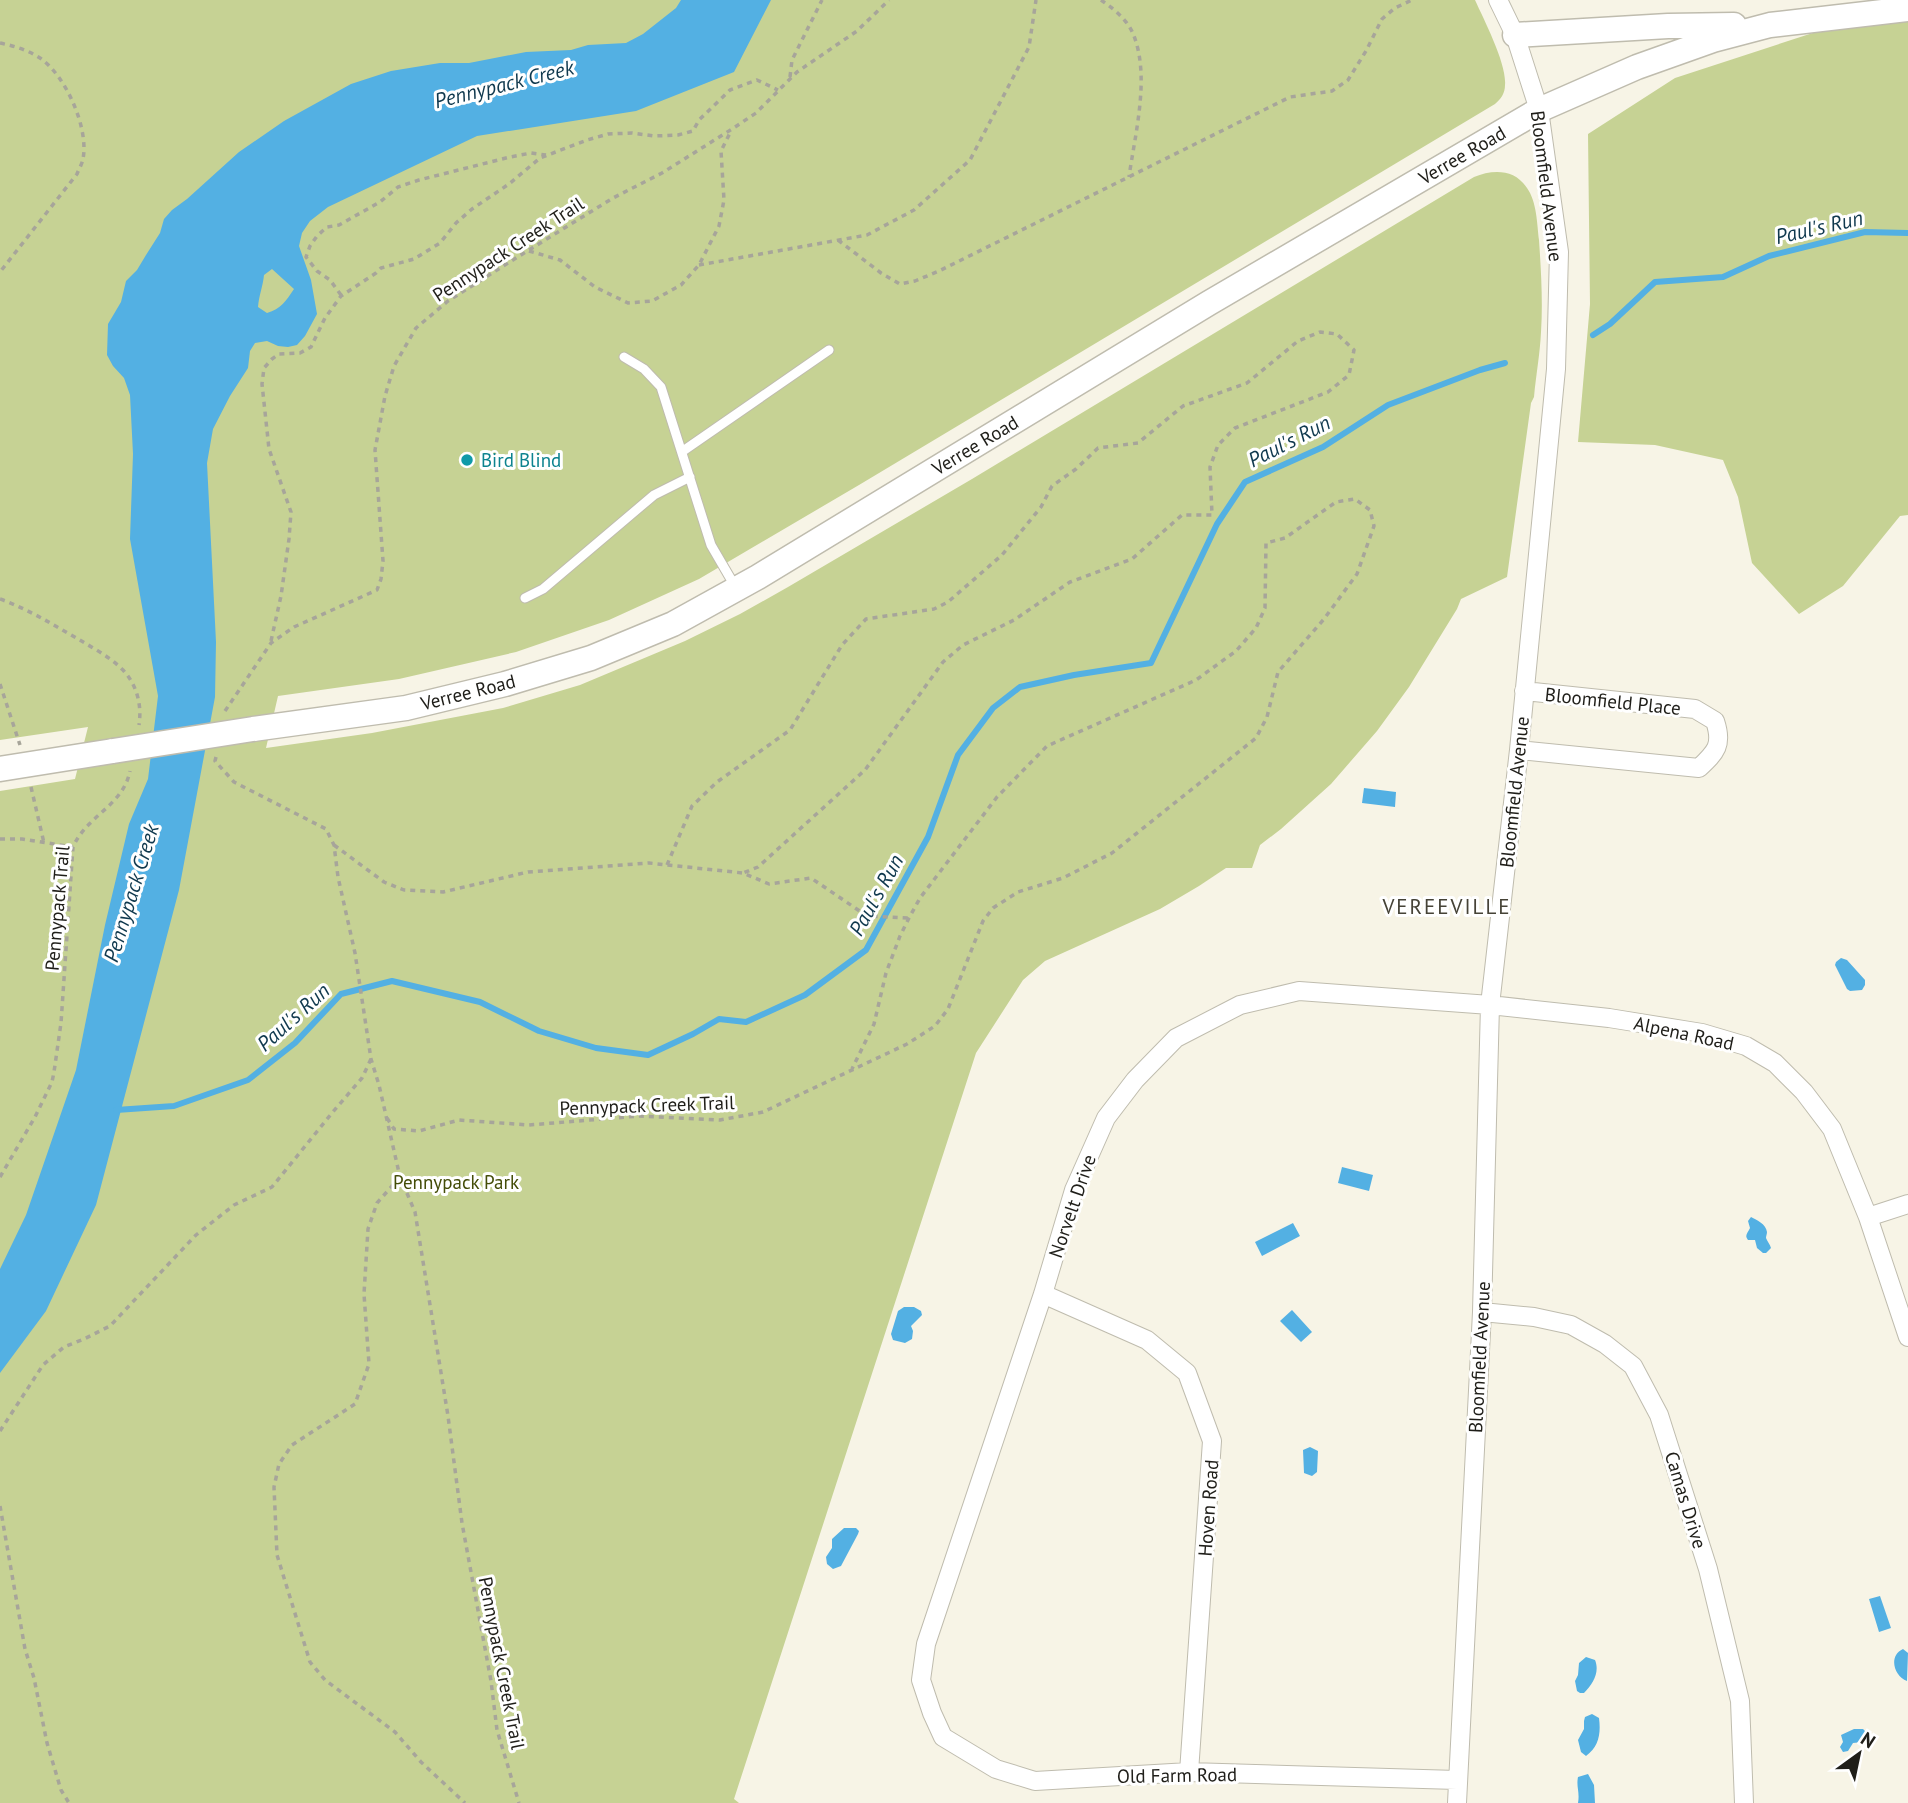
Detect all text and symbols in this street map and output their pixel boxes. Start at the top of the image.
water label: Pennypack Creek [431,53,578,114]
street label: Bloomfield Avenue [1526,109,1568,263]
street label: Verree Road [1413,120,1510,190]
street label: Pennypack Creek Trail [428,191,588,307]
water label: Paul's Run [1773,204,1865,250]
water label: Paul's Run [1243,409,1335,473]
street label: Verree Road [927,410,1023,481]
place label: Bird Blind [481,448,561,472]
marker: Bird Blind [459,452,475,468]
street label: Verree Road [417,669,518,716]
street label: Bloomfield Place [1544,682,1682,720]
street label: Bloomfield Avenue [1494,715,1534,869]
water label: Pennypack Creek [97,819,165,965]
street label: Pennypack Trail [40,844,74,972]
water label: Paul's Run [843,849,909,941]
district label: VEREEVILLE [1381,893,1512,920]
water label: Paul's Run [251,977,335,1057]
street label: Alpena Road [1632,1011,1736,1055]
street label: Pennypack Creek Trail [559,1090,735,1120]
street label: Norvelt Drive [1043,1151,1101,1261]
park label: Pennypack Park [393,1170,519,1194]
street label: Bloomfield Avenue [1463,1281,1495,1433]
street label: Camas Drive [1660,1448,1712,1552]
street label: Hoven Road [1193,1459,1223,1557]
street label: Pennypack Creek Trail [473,1575,531,1752]
north arrow [1824,1719,1894,1789]
text: N [1856,1726,1880,1753]
street label: Old Farm Road [1117,1762,1237,1788]

